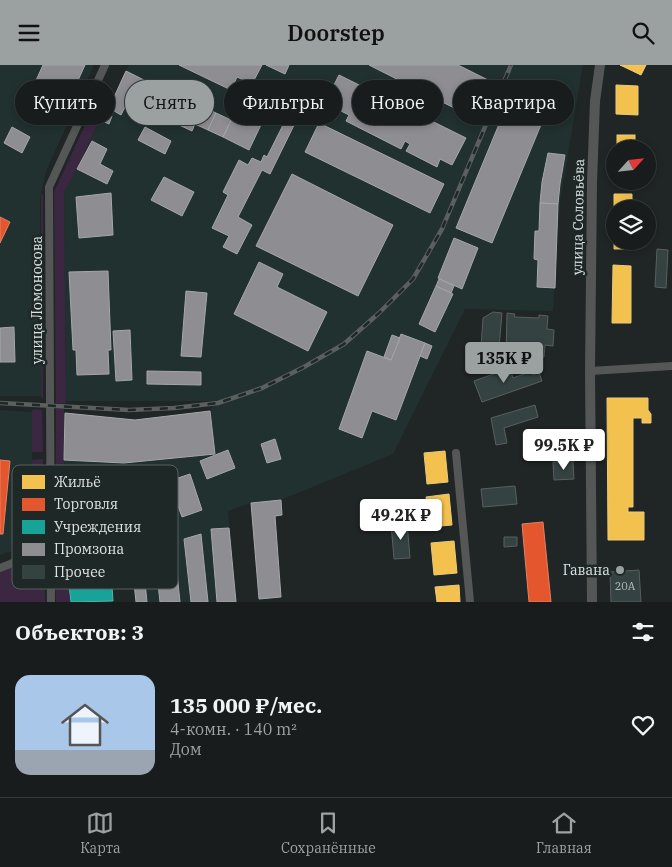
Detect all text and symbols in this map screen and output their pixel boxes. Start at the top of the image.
text: Doorstep [287,18,385,47]
icon: menu [15,19,43,47]
icon: search [629,19,657,47]
chip: Купить [15,80,115,125]
chip: Снять [125,80,214,125]
chip: Фильтры [224,80,342,125]
chip: Новое [352,80,443,125]
chip: Квартира [453,80,574,125]
north arrow [606,140,656,190]
map controls [606,140,656,250]
street label: улица Соловьёва [568,158,588,275]
button: layers [606,200,656,250]
street label: улица Ломоносова [28,235,46,364]
pin: 135K ₽ [463,341,545,384]
text: 135K ₽ [476,348,532,368]
pin: 99.5K ₽ [518,429,610,471]
text: 99.5K ₽ [534,435,594,455]
legend [12,465,178,589]
text: Жильё [54,473,101,491]
text: Торговля [54,495,118,513]
pin: 49.2K ₽ [355,499,447,541]
text: 49.2K ₽ [371,505,431,525]
text: Учреждения [54,518,141,536]
text: Промзона [54,540,124,558]
place label: Гавана [563,561,610,579]
text: Прочее [54,563,105,581]
marker: Гавана [614,564,626,576]
house number: 20А [615,579,636,593]
text: Объектов: 3 [15,618,144,646]
icon: filters [629,618,657,646]
text: 135 000 ₽/мес. [170,691,322,719]
icon: home [55,695,115,755]
icon: heart [629,711,657,739]
text: 4-комн. · 140 m² [170,719,297,739]
text: Дом [170,739,202,759]
tab: Карта [80,809,121,857]
tab: Сохранённые [281,809,376,857]
tab: Главная [536,809,592,857]

